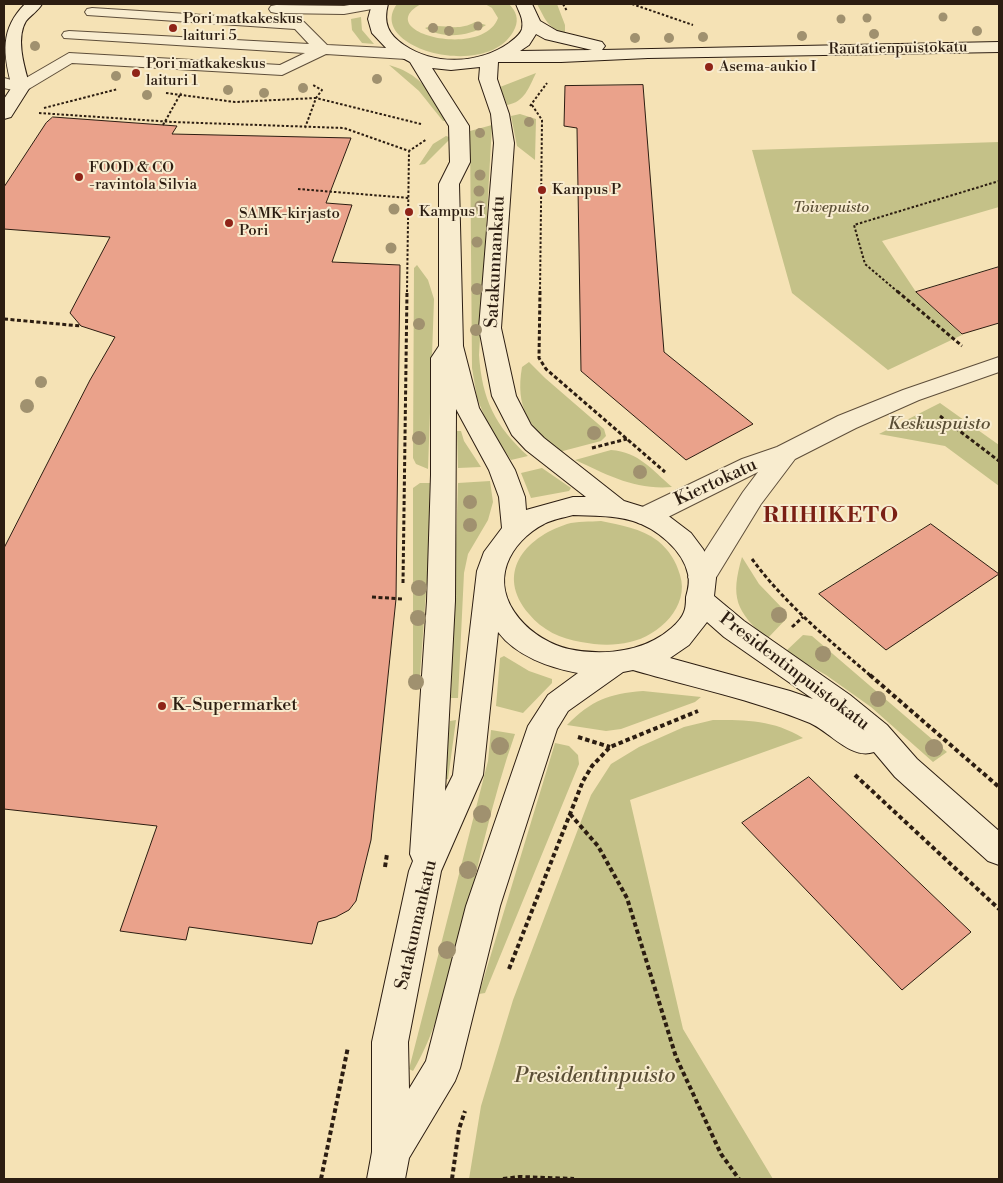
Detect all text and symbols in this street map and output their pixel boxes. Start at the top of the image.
place label: Pori matkakeskus laituri 5 [183,10,303,45]
marker: Pori matkakeskus laituri 5 [167,22,179,34]
street label: Rautatienpuistokatu [828,39,968,59]
place label: Pori matkakeskus laituri 1 [146,55,266,90]
place label: Asema-aukio I [719,58,816,76]
marker: Asema-aukio I [703,61,715,73]
marker: Pori matkakeskus laituri 1 [130,67,142,79]
place label: FOOD & CO -ravintola Silvia [89,159,197,194]
marker: FOOD & CO -ravintola Silvia [73,171,85,183]
place label: Kampus P [552,181,621,199]
marker: Kampus P [536,184,548,196]
street label: Satakunnankatu [482,195,510,329]
park label: Toivepuisto [793,199,869,217]
place label: Kampus I [419,203,484,221]
place label: SAMK-kirjasto Pori [239,205,340,240]
marker: Kampus I [403,206,415,218]
marker: SAMK-kirjasto Pori [223,217,235,229]
park label: Keskuspuisto [888,414,990,436]
street label: Kiertokatu [671,455,761,511]
district label: RIIHIKETO [762,504,900,530]
street label: Presidentinpuistokatu [715,608,873,736]
place label: K-Supermarket [172,695,298,717]
marker: K-Supermarket [156,700,168,712]
street label: Satakunnankatu [392,858,442,992]
park label: Presidentinpuisto [515,1064,675,1090]

